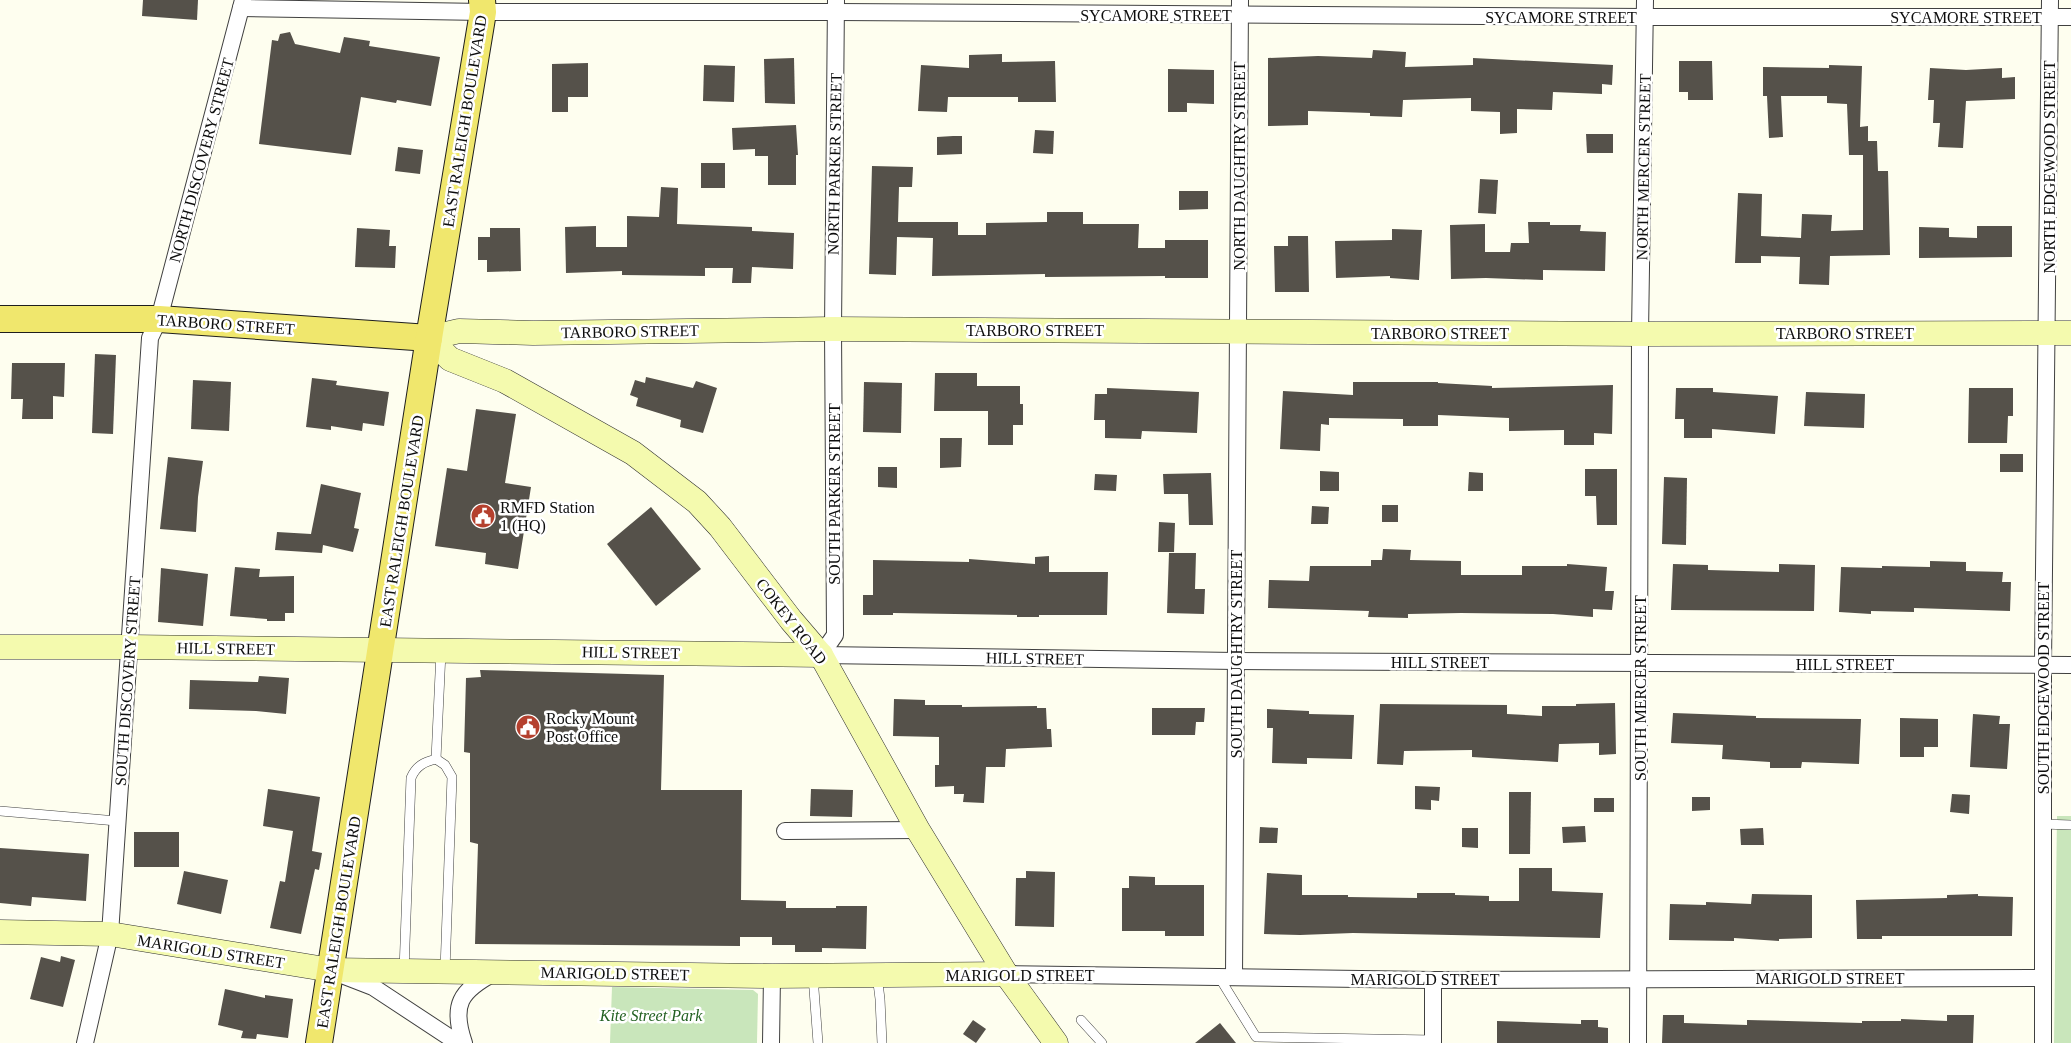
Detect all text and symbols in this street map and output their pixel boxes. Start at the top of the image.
street label: SYCAMORE STREET [1080,7,1232,24]
street label: SYCAMORE STREET [1485,9,1637,26]
street label: SYCAMORE STREET [1890,9,2042,26]
street label: EAST RALEIGH BOULEVARD [439,14,490,228]
street label: NORTH DISCOVERY STREET [166,56,237,264]
street label: NORTH EDGEWOOD STREET [2041,60,2058,274]
street label: NORTH DAUGHTRY STREET [1231,61,1248,271]
street label: NORTH PARKER STREET [824,72,845,255]
street label: NORTH MERCER STREET [1633,73,1654,260]
street label: TARBORO STREET [157,311,296,338]
street label: TARBORO STREET [561,322,699,341]
street label: TARBORO STREET [966,322,1104,339]
street label: TARBORO STREET [1371,325,1509,342]
street label: TARBORO STREET [1776,325,1914,342]
street label: SOUTH PARKER STREET [826,403,843,585]
street label: EAST RALEIGH BOULEVARD [376,414,427,628]
place label: RMFD Station 1 (HQ) [500,499,595,535]
public building icon: RMFD Station 1 (HQ) [470,503,496,529]
street label: SOUTH DAUGHTRY STREET [1228,550,1245,758]
street label: SOUTH DISCOVERY STREET [112,575,143,786]
street label: COKEY ROAD [753,575,830,667]
street label: SOUTH EDGEWOOD STREET [2035,582,2052,794]
street label: SOUTH MERCER STREET [1632,595,1649,781]
street label: HILL STREET [177,639,276,658]
street label: HILL STREET [582,643,681,662]
street label: HILL STREET [986,649,1085,668]
street label: HILL STREET [1391,654,1489,671]
street label: HILL STREET [1796,656,1894,673]
place label: Rocky Mount Post Office [546,710,635,745]
public building icon: Rocky Mount Post Office [515,714,541,740]
street label: EAST RALEIGH BOULEVARD [313,815,364,1029]
street label: MARIGOLD STREET [136,931,286,972]
street label: MARIGOLD STREET [540,964,690,983]
street label: MARIGOLD STREET [946,967,1095,984]
street label: MARIGOLD STREET [1756,970,1905,987]
street label: MARIGOLD STREET [1351,971,1500,988]
park label: Kite Street Park [599,1007,703,1024]

